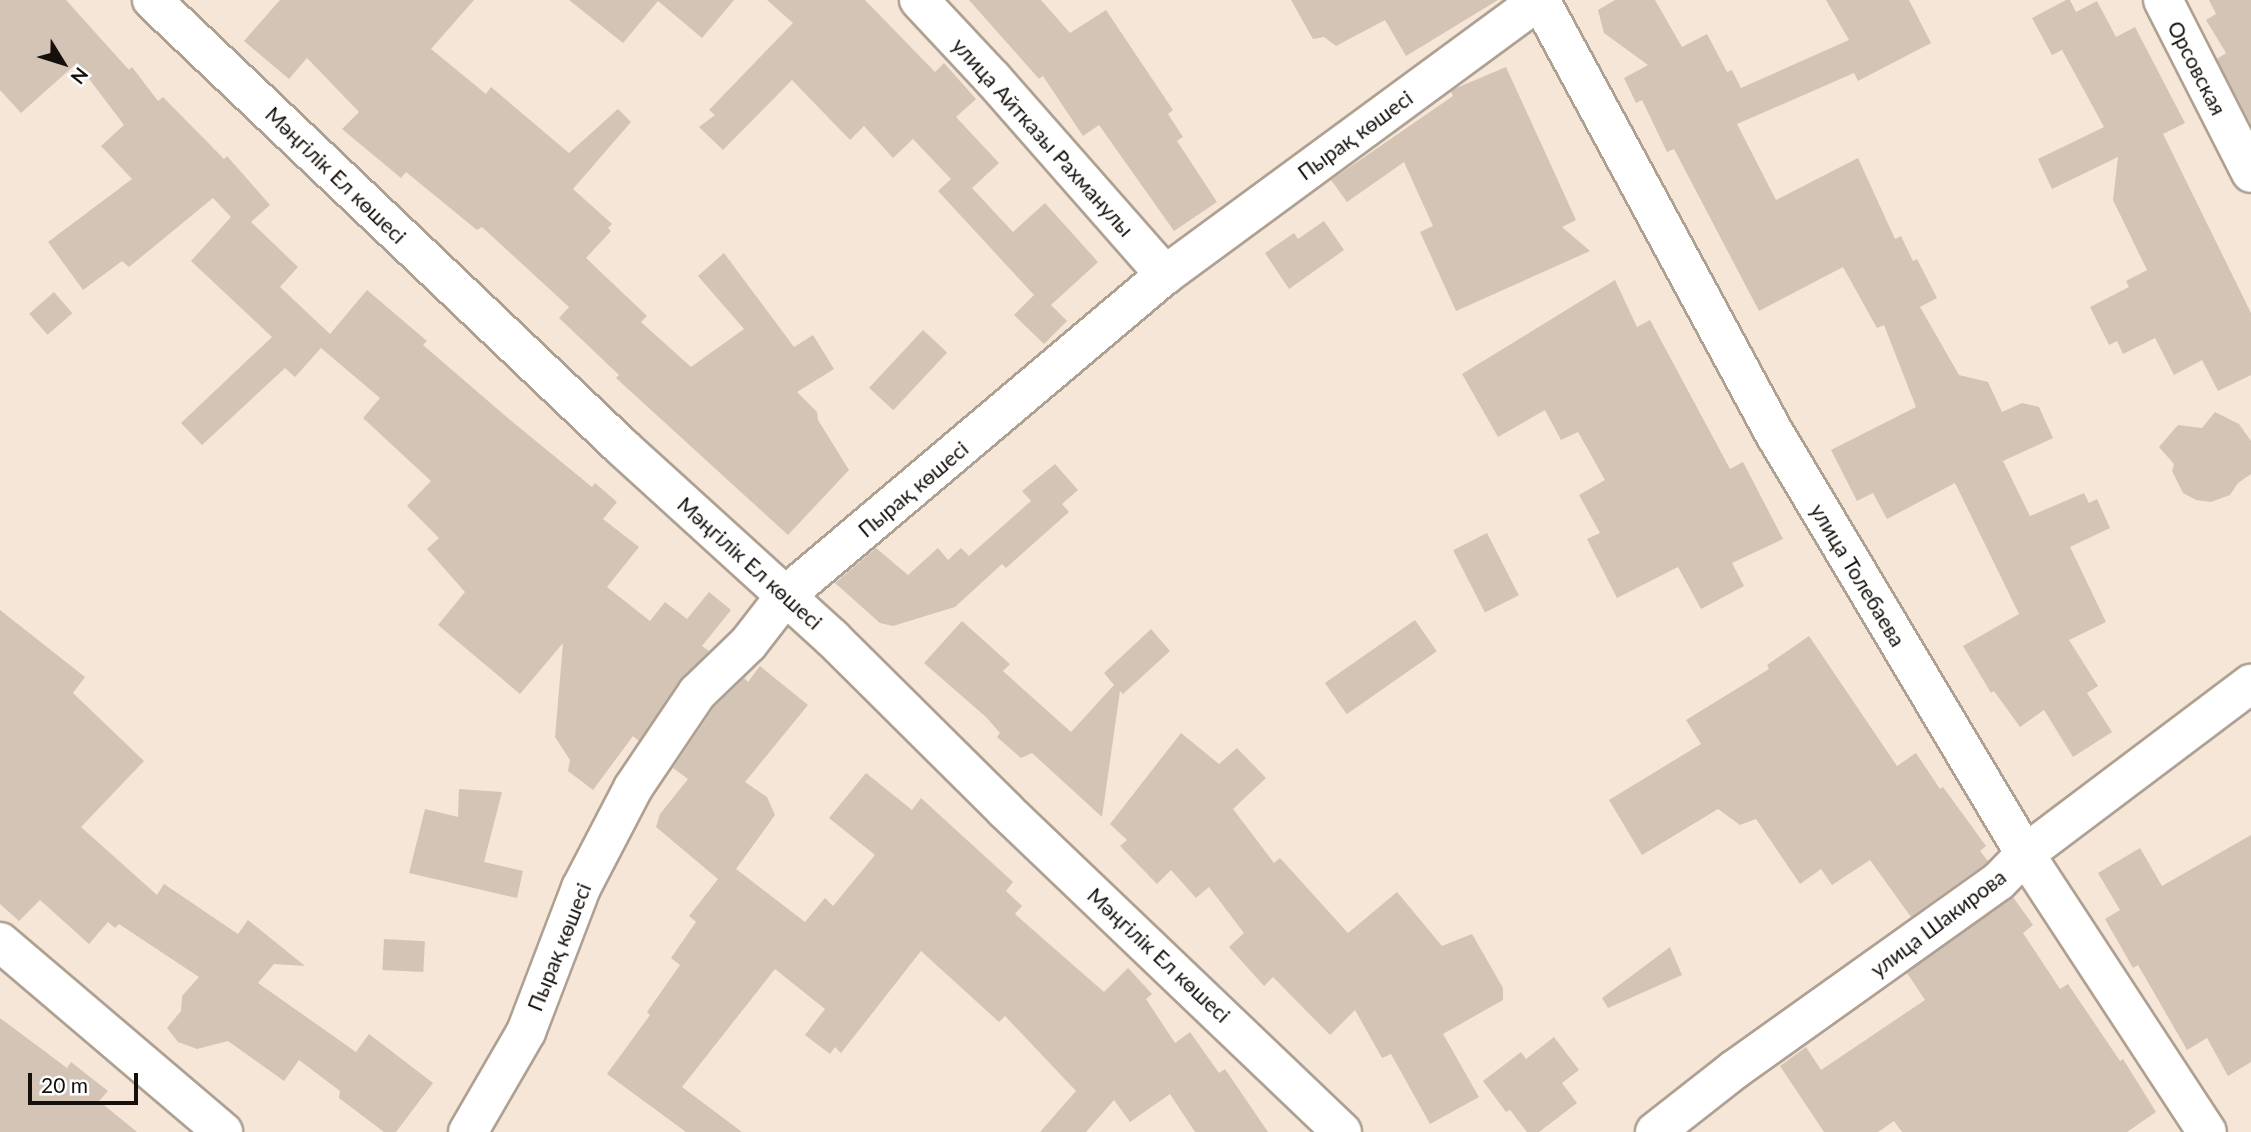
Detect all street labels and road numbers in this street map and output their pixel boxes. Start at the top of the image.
street label: Орсовская [2163,17,2231,119]
street label: улица Айтказы Рахманулы [947,33,1139,241]
street label: Пырақ көшесі [1293,85,1417,185]
street label: Мәңгілік Ел көшесі [260,101,412,249]
street label: Пырақ көшесі [853,436,973,542]
street label: Мәңгілік Ел көшесі [673,491,827,635]
street label: улица Толебаева [1805,499,1911,651]
street label: улица Шакирова [1865,864,2011,982]
street label: Пырақ көшесі [522,879,596,1015]
street label: Мәңгілік Ел көшесі [1082,882,1236,1028]

